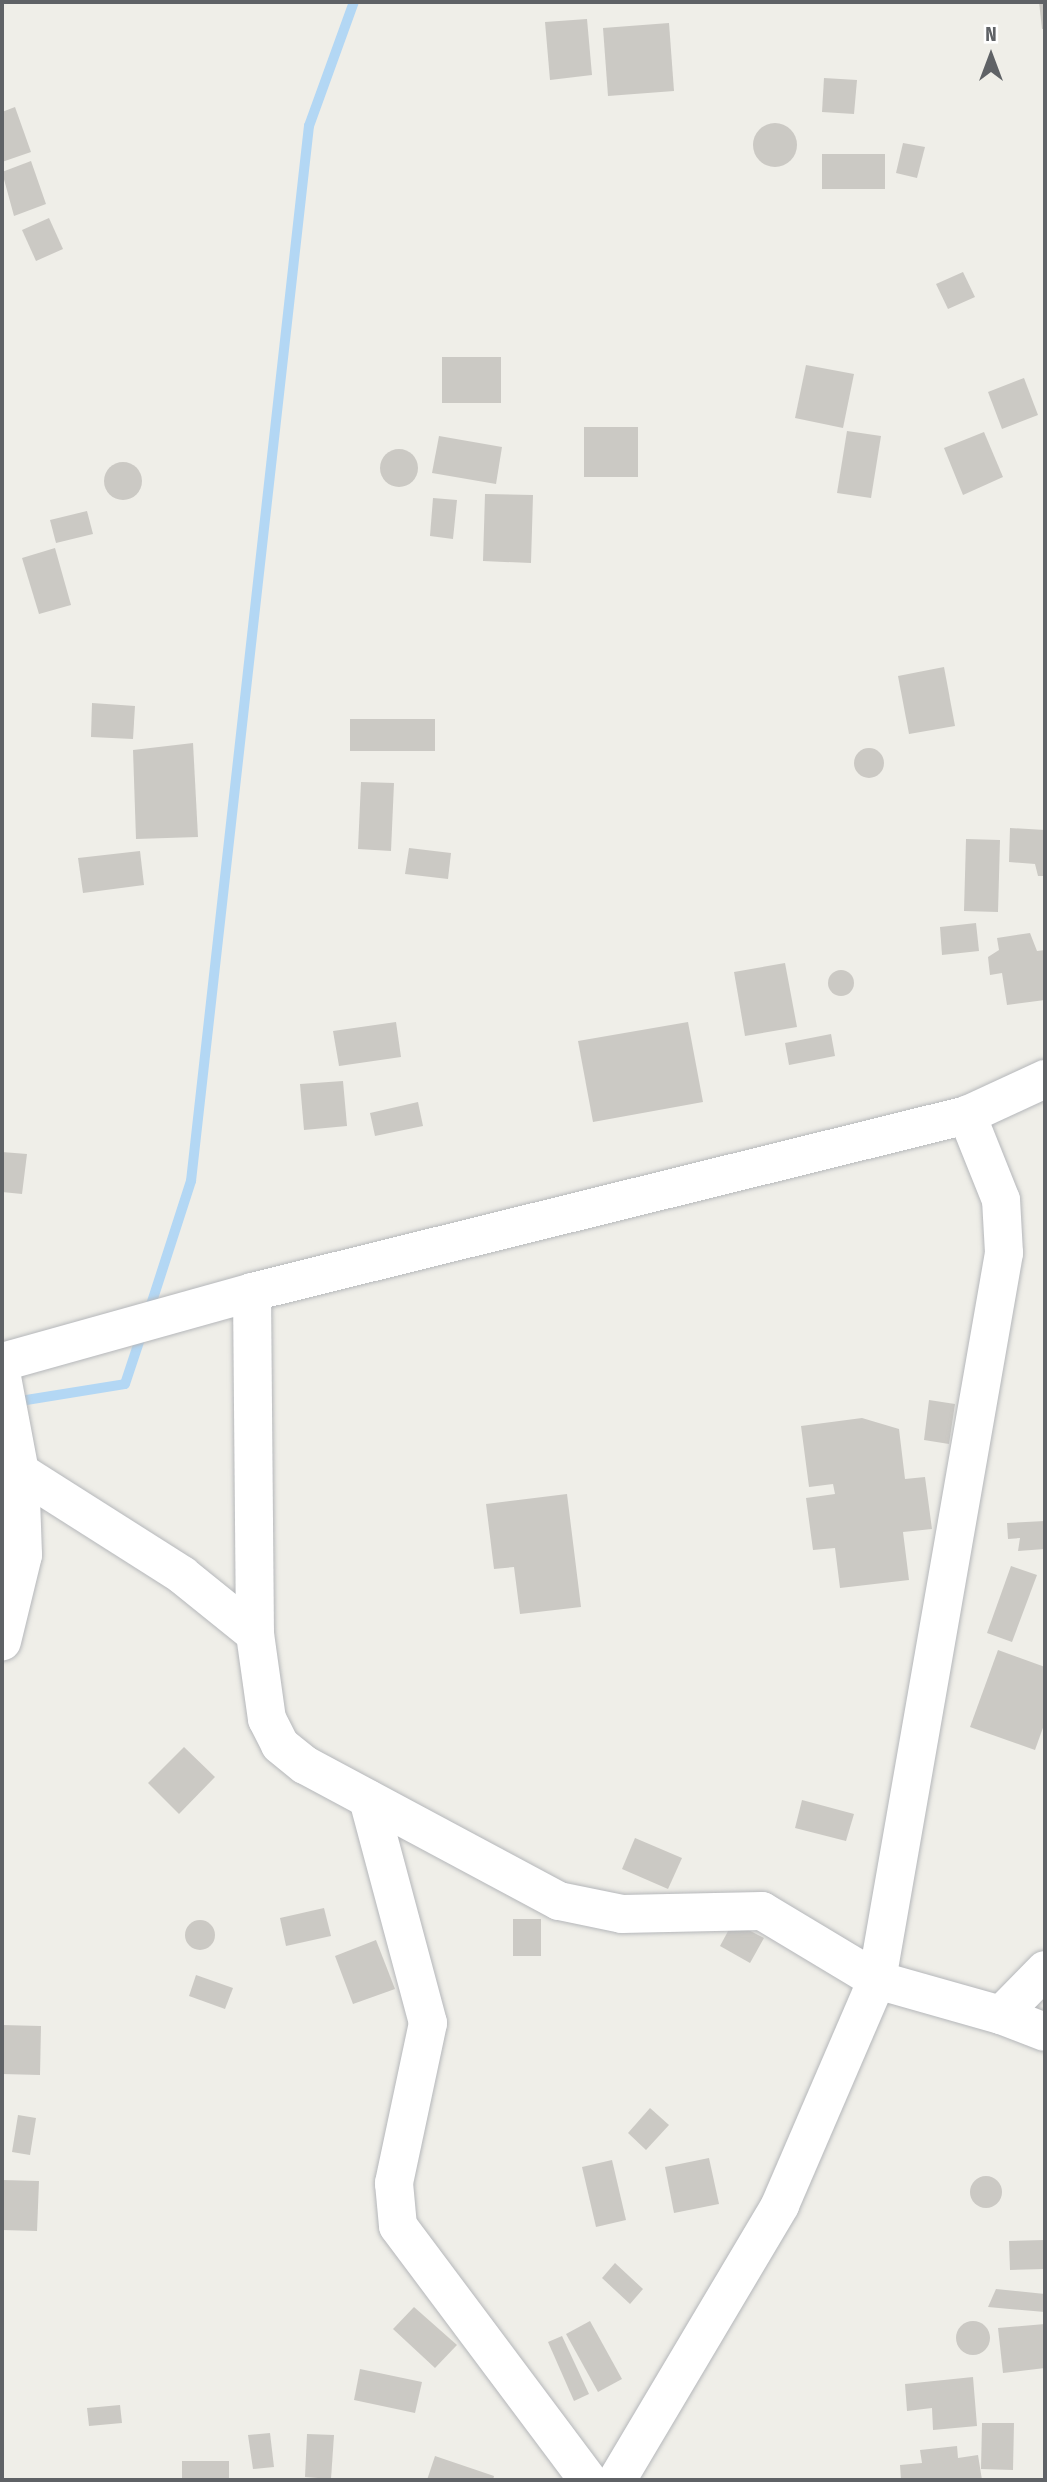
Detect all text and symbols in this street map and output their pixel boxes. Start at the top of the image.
north arrow [956,21,1026,91]
text: N [985,23,997,46]

